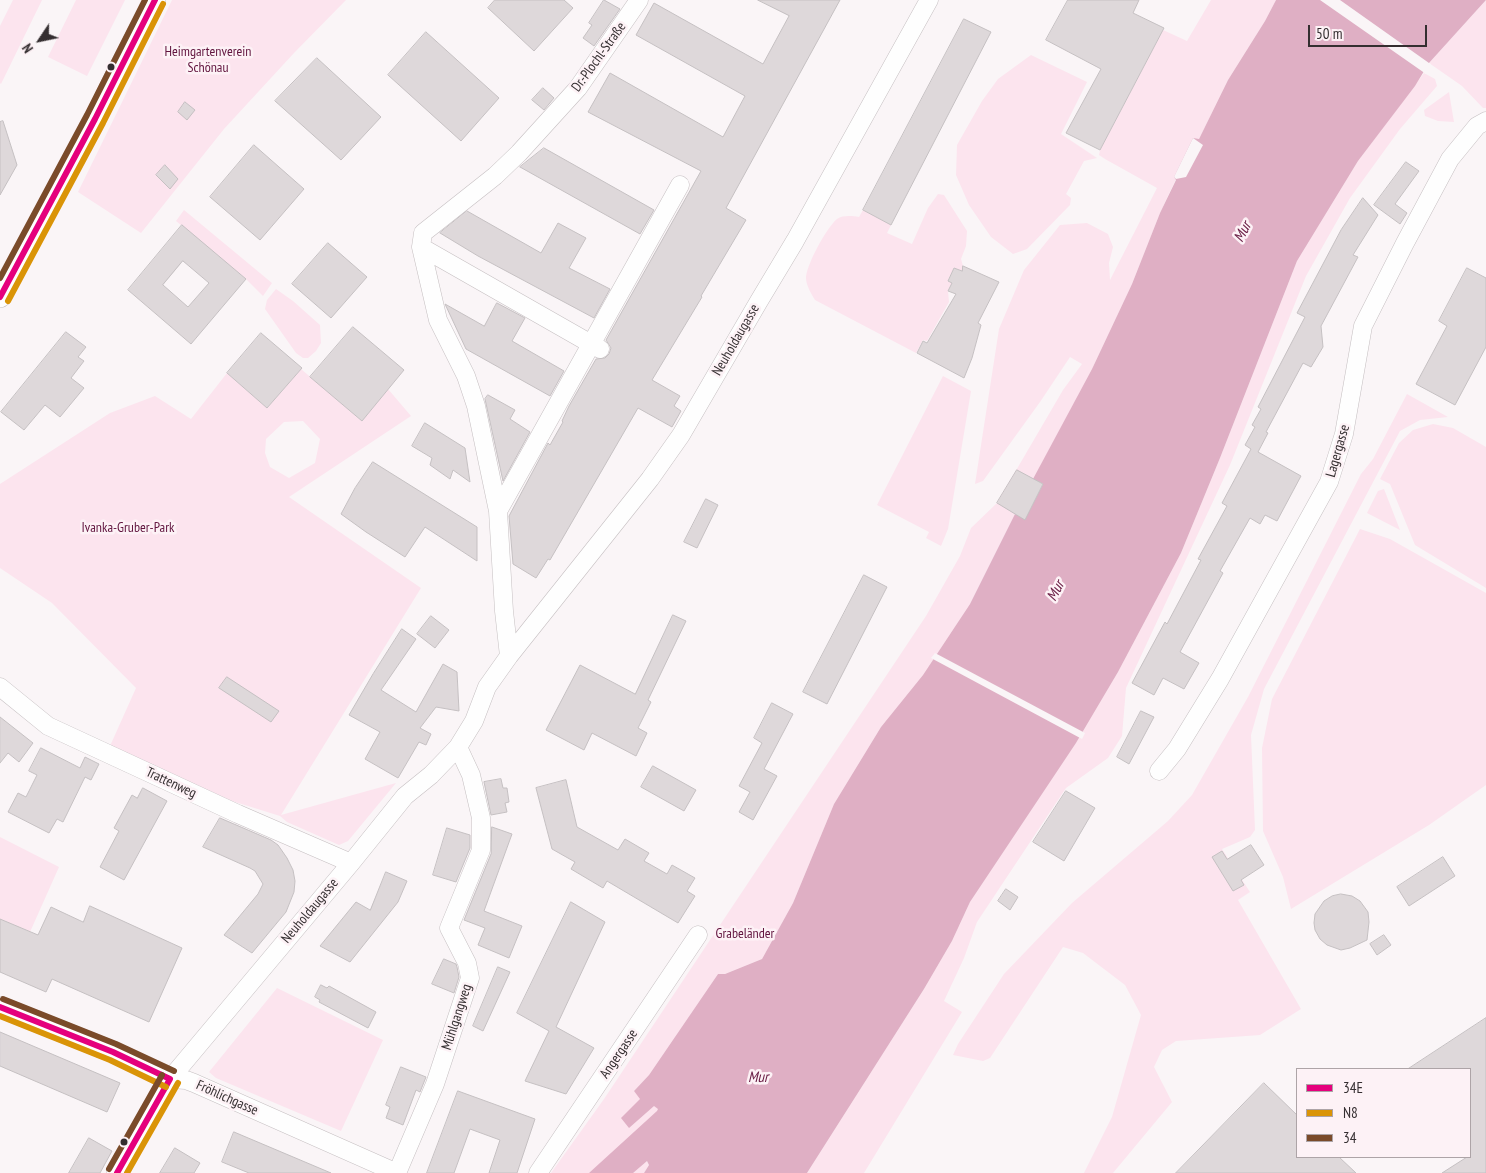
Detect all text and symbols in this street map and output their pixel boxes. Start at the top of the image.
north arrow [15,15,65,65]
scale bar [1311,15,1430,47]
street label: Dr.-Plochl-Straße [568,19,630,95]
text: 50 m [1316,24,1342,43]
text: N [18,40,37,57]
park label: Heimgartenverein Schönau [165,44,251,76]
unlabelled marker [106,62,116,72]
water label: Mur [1230,219,1256,245]
street label: Neuholdaugasse [709,301,763,379]
street label: Lagergasse [1323,423,1353,479]
park label: Ivanka-Gruber-Park [82,520,174,536]
water label: Mur [1043,578,1069,604]
street label: Trattenweg [143,764,199,802]
street label: Neuholdaugasse [278,875,342,947]
park label: Grabeländer [716,926,774,942]
street label: Mühlgangweg [438,982,476,1052]
street label: Angergasse [597,1026,641,1082]
legend [1296,1068,1471,1158]
water label: Mur [748,1069,768,1087]
street label: Fröhlichgasse [193,1077,261,1119]
text: 34E [1343,1078,1363,1097]
text: N8 [1343,1103,1358,1122]
text: 34 [1343,1128,1357,1147]
unlabelled marker [119,1137,129,1147]

